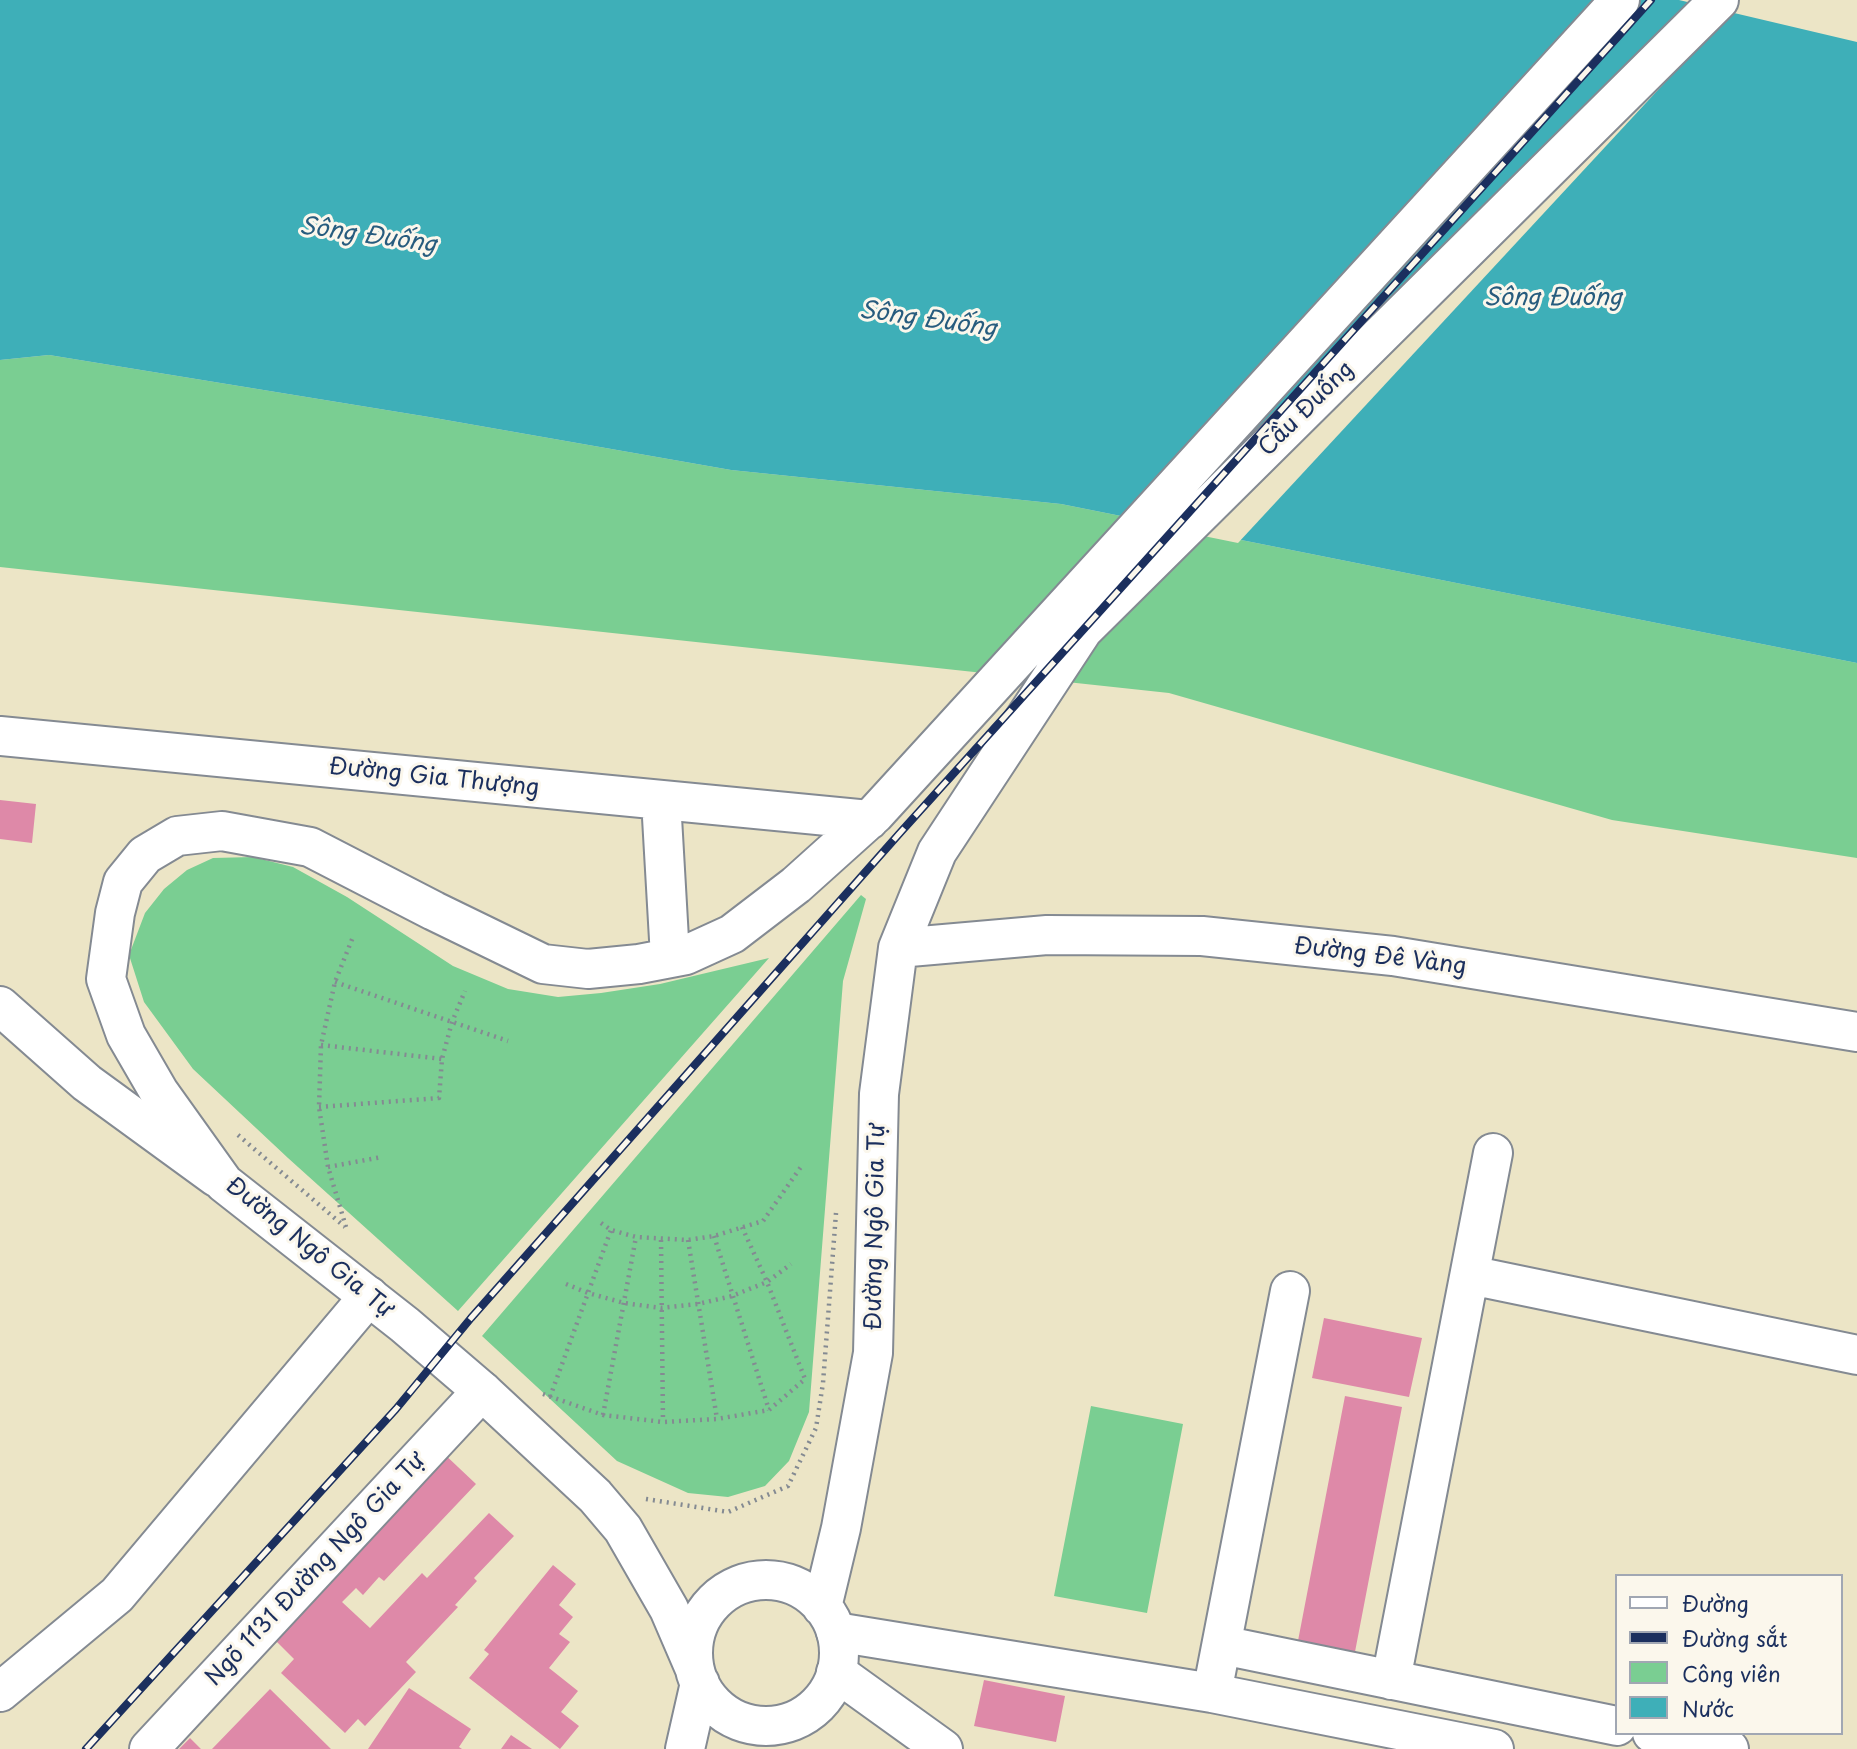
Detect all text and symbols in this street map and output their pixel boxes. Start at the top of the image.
water label: Sông Đuống [298,212,438,260]
water label: Sông Đuống [1484,284,1622,312]
water label: Sông Đuống [858,296,998,344]
street label: Cầu Đuống [1254,356,1360,462]
street label: Đường Gia Thượng [328,753,540,803]
street label: Đường Đê Vàng [1292,933,1468,981]
street label: Đường Ngô Gia Tự [860,1123,892,1331]
street label: Đường Ngô Gia Tự [220,1172,398,1324]
street label: Ngõ 1131 Đường Ngô Gia Tự [201,1448,431,1692]
legend [1616,1574,1843,1735]
text: Đường [1682,1587,1749,1619]
text: Đường sắt [1682,1622,1788,1654]
text: Công viên [1682,1657,1781,1689]
text: Nước [1682,1692,1734,1724]

